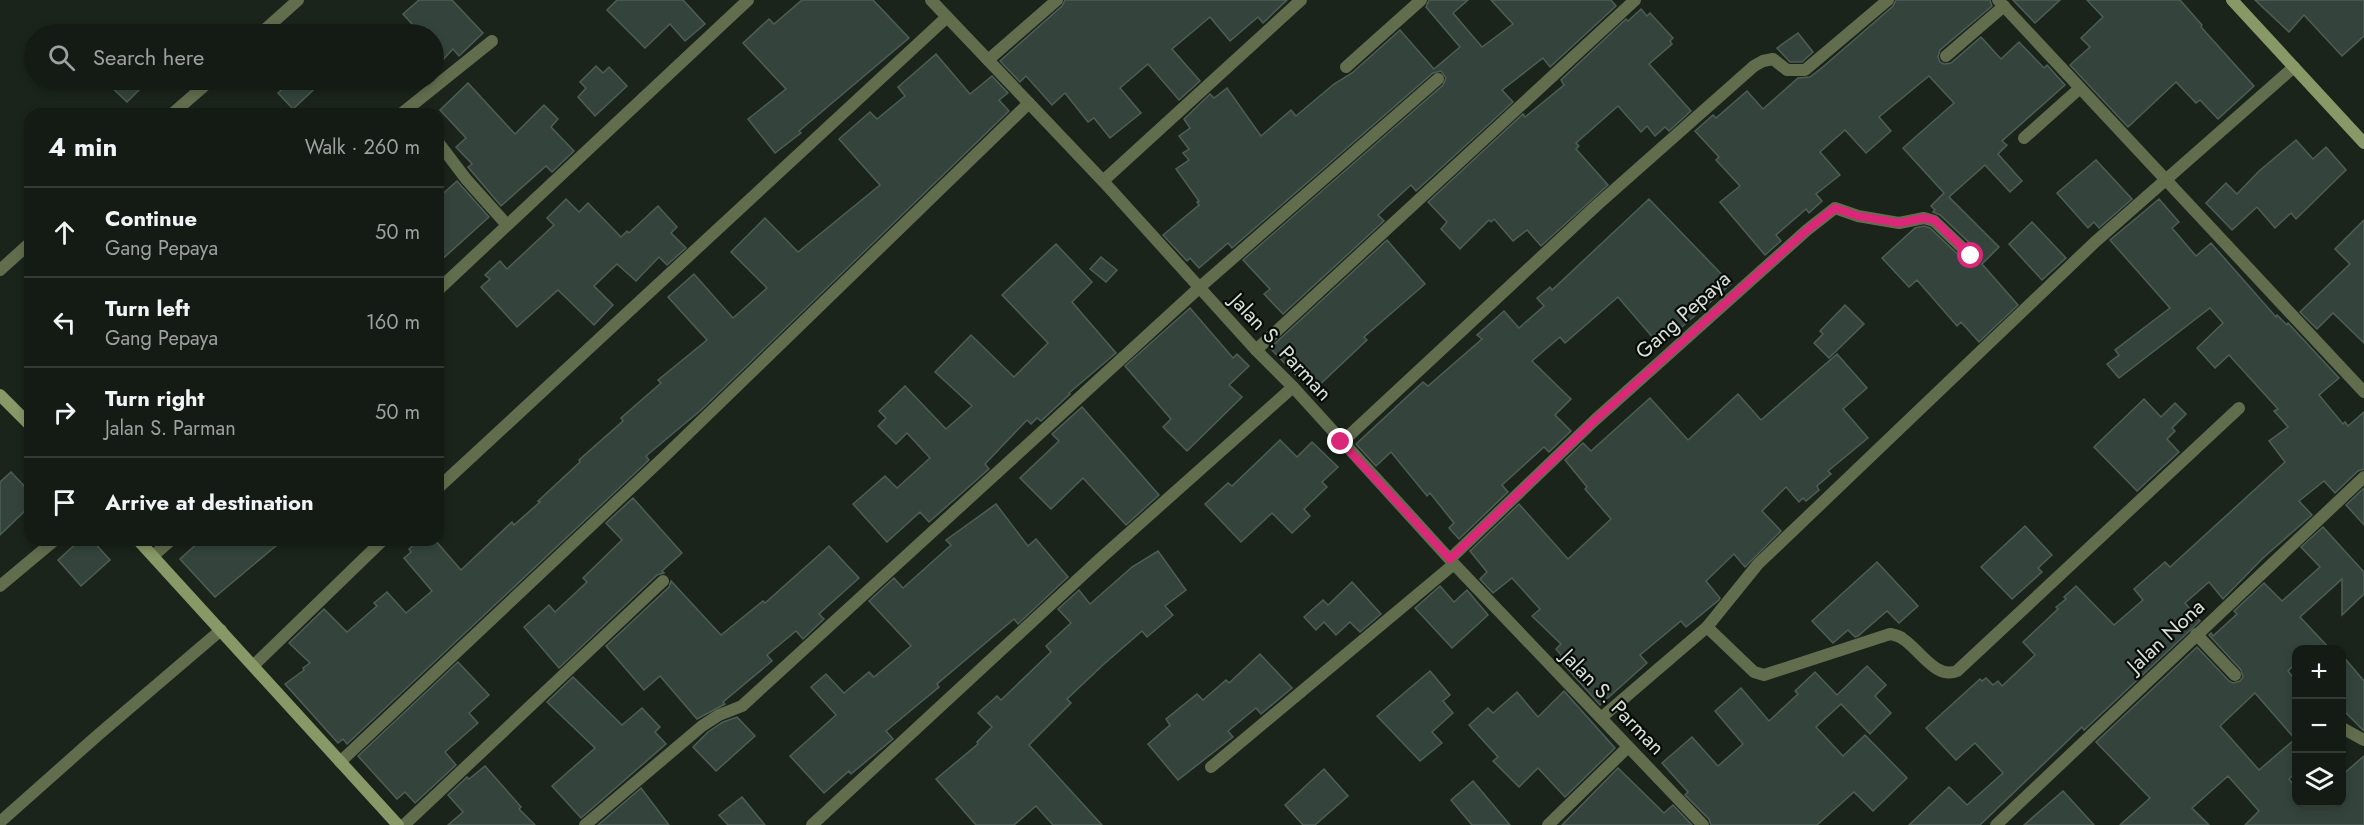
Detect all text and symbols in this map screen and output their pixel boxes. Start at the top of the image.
search box [24,24,444,90]
icon: search [45,41,78,74]
text: Search here [93,41,204,73]
text: 4 min [48,128,117,166]
text: Walk · 260 m [305,133,420,162]
text: Continue [105,202,197,234]
icon: ahead [48,216,81,249]
text: 50 m [375,218,420,247]
text: Gang Pepaya [105,234,218,263]
route start [1957,242,1983,268]
street label: Gang Pepaya [1629,264,1737,366]
street label: Jalan S. Parman [1221,284,1339,407]
text: Turn left [105,292,190,324]
icon: left [48,306,81,339]
text: 160 m [366,308,420,337]
text: Gang Pepaya [105,324,218,353]
text: Turn right [105,382,205,414]
icon: right [48,396,81,429]
text: 50 m [375,398,420,427]
text: Jalan S. Parman [105,414,236,443]
route end [1327,428,1353,454]
icon: arrive [48,486,81,519]
text: Arrive at destination [105,486,314,518]
street label: Jalan Nona [2118,592,2211,682]
street label: Jalan S. Parman [1552,640,1671,762]
map controls [2292,645,2346,807]
button: + [2292,645,2346,699]
button: − [2292,699,2346,753]
button: layers [2292,753,2346,807]

